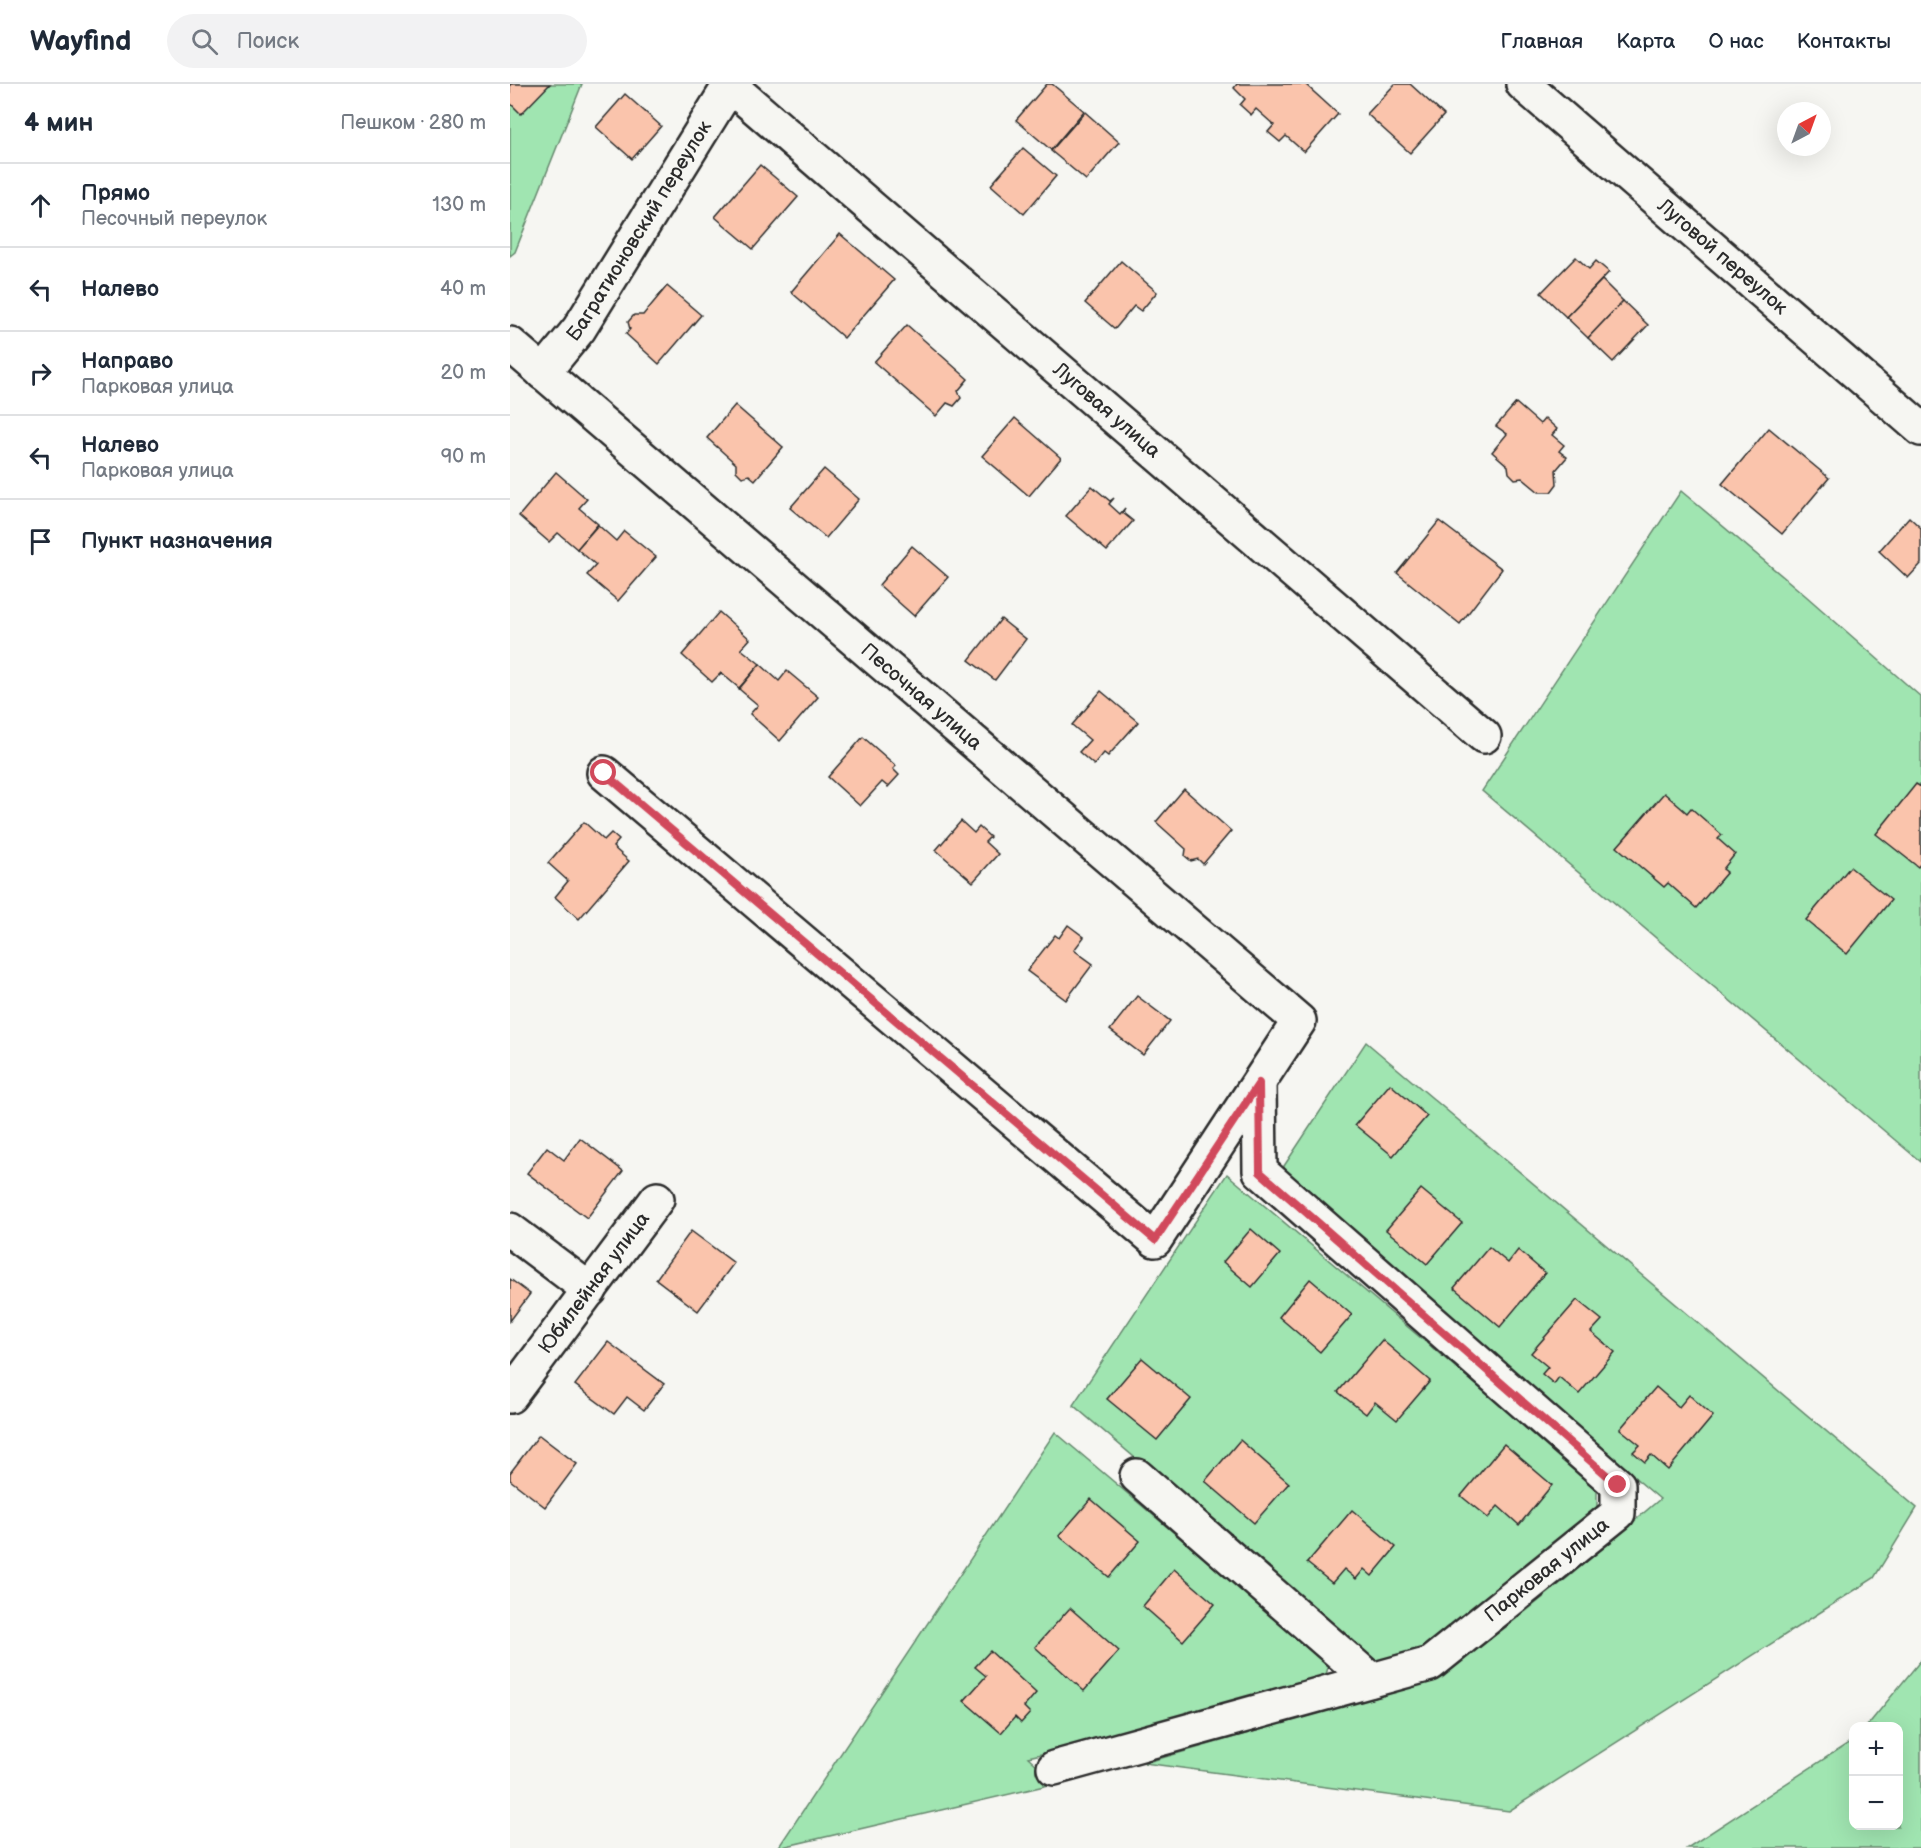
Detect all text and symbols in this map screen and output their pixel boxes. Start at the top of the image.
search box [167,14,587,68]
text: Wayfind [30,25,131,58]
icon: search [188,25,221,58]
text: Поиск [236,28,299,55]
text: Главная [1500,29,1583,54]
text: Карта [1616,29,1675,54]
text: О нас [1708,29,1764,54]
text: Контакты [1797,29,1891,54]
north arrow [1777,102,1831,156]
text: 4 мин [24,108,93,139]
text: Пешком · 280 m [340,111,486,135]
street label: Багратионовский переулок [562,116,717,346]
text: Прямо [81,180,150,207]
icon: ahead [24,189,57,222]
text: 130 m [432,193,486,217]
street label: Луговой переулок [1652,193,1793,320]
text: Песочный переулок [81,207,267,231]
icon: left [24,273,57,306]
text: Налево [81,276,159,303]
text: 40 m [440,277,486,301]
text: Направо [81,348,173,375]
icon: right [24,357,57,390]
street label: Луговая улица [1047,357,1165,463]
text: 20 m [441,361,486,385]
text: Парковая улица [81,375,234,399]
text: Налево [81,432,159,459]
icon: left [24,441,57,474]
text: 90 m [441,445,486,469]
text: Парковая улица [81,459,234,483]
icon: arrive [24,525,57,558]
text: Пункт назначения [81,528,273,555]
street label: Песочная улица [856,638,987,756]
route start [590,759,616,785]
street label: Юбилейная улица [534,1207,655,1359]
route end [1604,1471,1630,1497]
street label: Парковая улица [1480,1513,1614,1627]
map controls [1849,1722,1903,1830]
button: + [1849,1722,1903,1776]
button: − [1849,1776,1903,1830]

